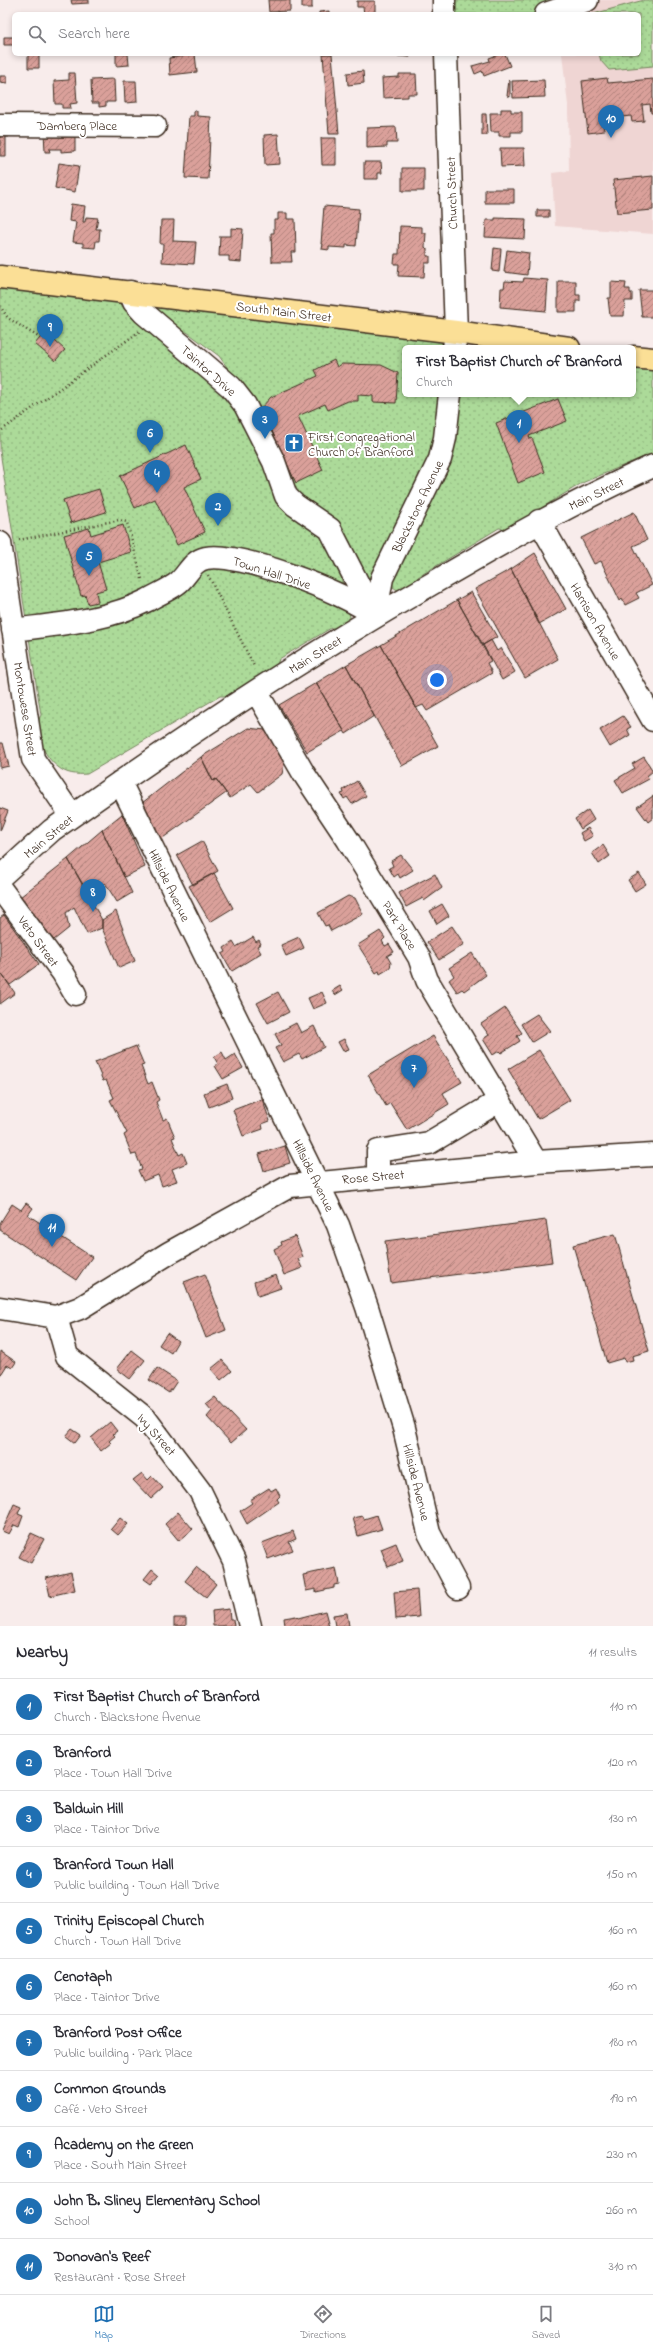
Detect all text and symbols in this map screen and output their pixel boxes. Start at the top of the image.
search box [12,12,641,56]
icon: search [26,23,48,45]
text: Search here [58,23,130,45]
pin: 10 [598,105,624,138]
street label: Damberg Place [36,117,117,137]
street label: Church Street [442,156,463,230]
street label: South Main Street [235,297,333,328]
pin: 9 [37,314,63,347]
street label: Taintor Drive [176,341,240,401]
popup [402,345,636,397]
text: First Baptist Church of Branford [416,351,622,373]
text: Church [416,373,453,392]
pin: 3 [252,406,278,439]
pin: 1 [506,410,532,443]
pin: 6 [137,420,163,453]
place label: First Congregational Church of Branford [307,428,415,462]
church icon: First Congregational Church of Branford [283,432,305,454]
street label: Blackstone Avenue [387,457,449,557]
pin: 4 [144,460,170,493]
street label: Main Street [566,472,628,516]
pin: 2 [205,493,231,526]
pin: 5 [76,543,102,576]
street label: Town Hall Drive [230,552,313,595]
street label: Harrison Avenue [565,579,625,664]
street label: Main Street [285,631,347,679]
street label: Montowese Street [8,661,41,758]
your location [427,670,447,690]
street label: Main Street [20,810,78,864]
street label: Hillside Avenue [143,846,194,925]
pin: 8 [80,879,106,912]
street label: Park Place [377,898,421,954]
street label: Veto Street [12,912,63,972]
pin: 7 [401,1055,427,1088]
street label: Hillside Avenue [287,1136,338,1215]
street label: Rose Street [341,1165,406,1190]
pin: 11 [39,1214,65,1247]
street label: Ivy Street [131,1409,180,1462]
street label: Hillside Avenue [397,1442,434,1523]
text: Nearby [16,1640,68,1665]
text: 11 results [588,1643,637,1662]
text: First Baptist Church of Branford [54,1686,260,1708]
text: 1 [27,1697,31,1716]
text: 110 m [610,1697,637,1716]
text: Church · Blackstone Avenue [54,1708,201,1727]
text: Branford [54,1742,111,1764]
text: 2 [26,1753,32,1772]
text: 120 m [607,1753,637,1772]
text: Place · Town Hall Drive [54,1764,172,1783]
text: Baldwin Hill [54,1798,123,1820]
text: 3 [26,1809,32,1828]
text: 130 m [609,1809,637,1828]
text: Place · Taintor Drive [54,1820,160,1839]
text: Branford Town Hall [54,1854,174,1876]
text: 4 [26,1865,32,1884]
text: 150 m [606,1865,637,1884]
text: Public building · Town Hall Drive [54,1876,219,1895]
text: Trinity Episcopal Church [54,1910,204,1932]
text: 5 [25,1921,33,1940]
text: 160 m [608,1921,637,1940]
text: Church · Town Hall Drive [54,1932,181,1951]
text: Cenotaph [54,1966,112,1988]
text: 6 [26,1977,32,1996]
text: 160 m [608,1977,637,1996]
text: Place · Taintor Drive [54,1988,160,2007]
text: Branford Post Office [54,2022,182,2044]
text: 7 [26,2033,32,2052]
text: 180 m [609,2033,637,2052]
text: Public building · Park Place [54,2044,192,2063]
text: Common Grounds [54,2078,166,2100]
text: 8 [27,2089,31,2108]
text: 190 m [610,2089,637,2108]
text: Café · Veto Street [54,2100,148,2119]
text: Academy on the Green [54,2134,193,2156]
text: 9 [27,2145,31,2164]
text: 230 m [606,2145,637,2164]
text: Place · South Main Street [54,2156,187,2175]
text: John B. Sliney Elementary School [54,2190,260,2212]
text: 10 [24,2201,34,2220]
text: 260 m [606,2201,637,2220]
text: School [54,2212,90,2231]
text: Donovan's Reef [54,2246,151,2268]
text: 11 [25,2257,33,2276]
text: 310 m [609,2257,637,2276]
text: Restaurant · Rose Street [54,2268,186,2287]
tab: Map [93,2303,115,2343]
tab: Directions [300,2303,346,2343]
tab: Saved [532,2303,560,2343]

